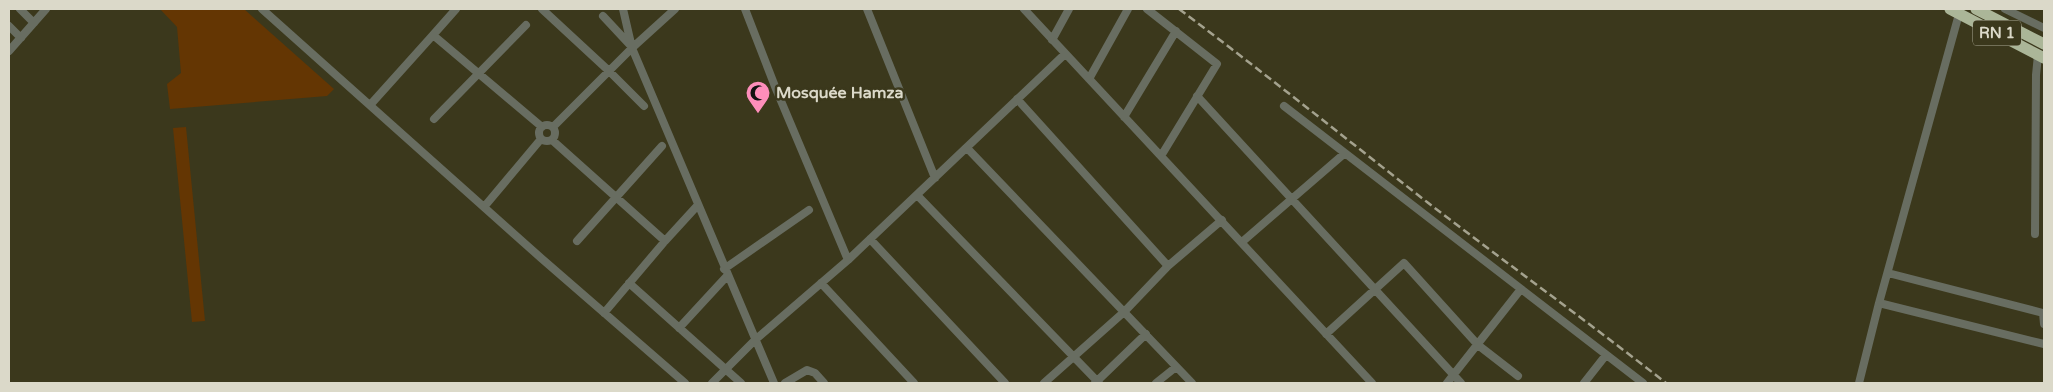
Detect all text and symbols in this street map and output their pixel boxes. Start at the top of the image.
road number: RN 1 [1973,20,2021,46]
mosque icon: Mosquée Hamza [745,80,771,114]
place label: Mosquée Hamza [776,83,903,103]

